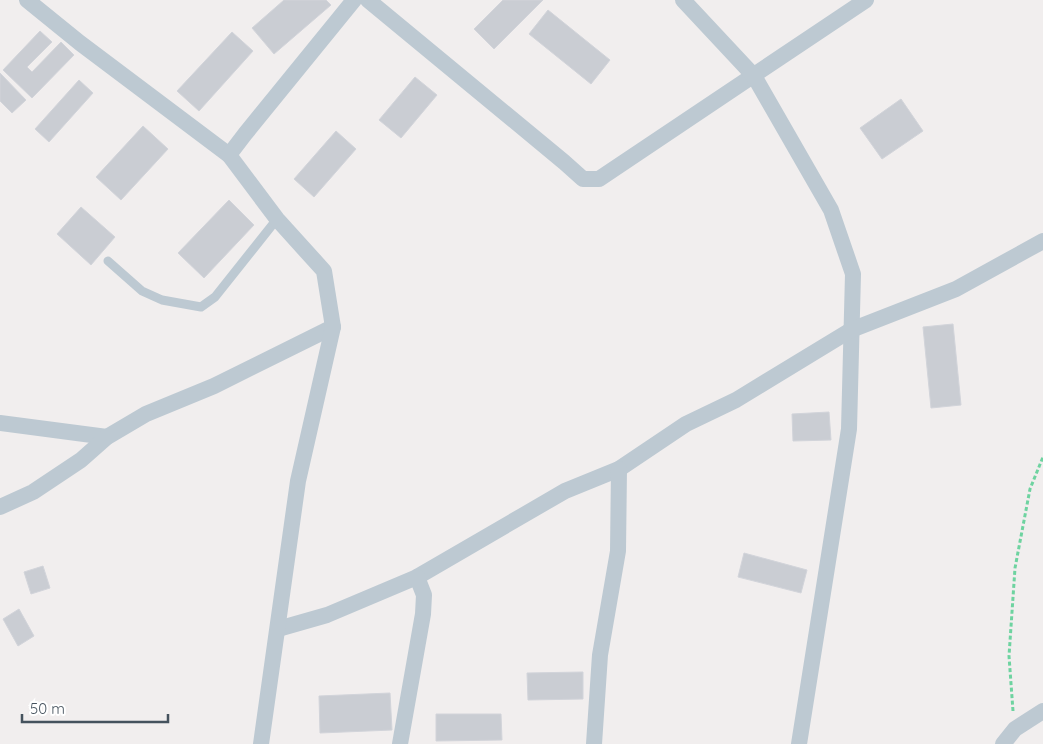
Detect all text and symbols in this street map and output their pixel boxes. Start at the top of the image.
scale bar [22,692,169,724]
text: 50 m [30,699,65,718]

